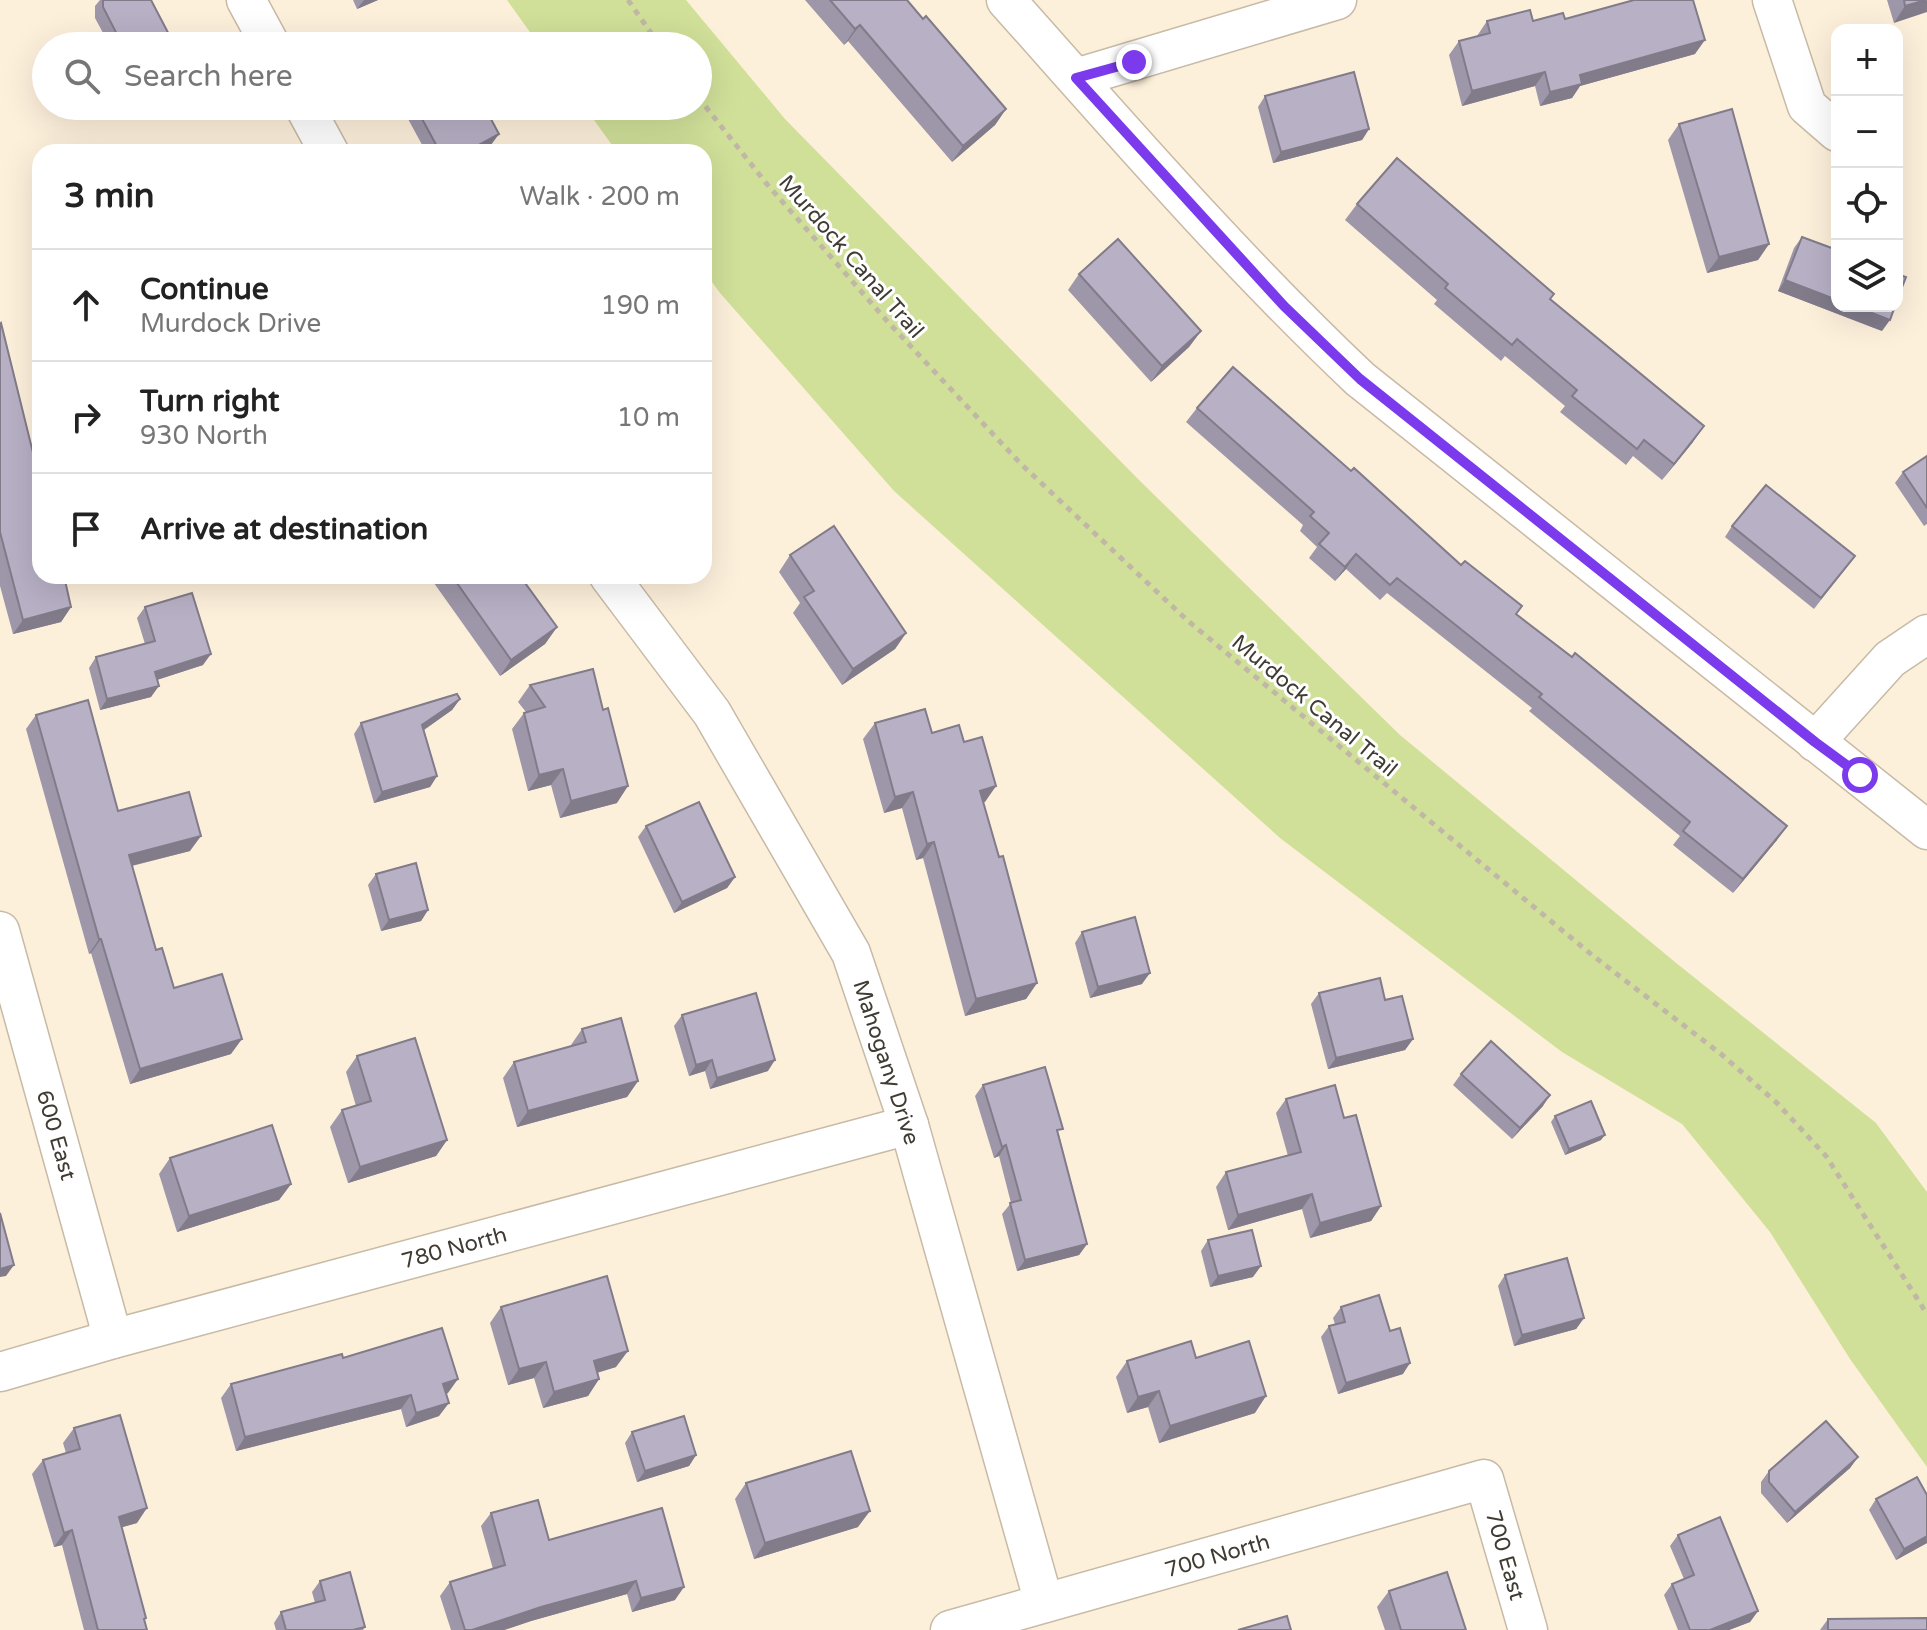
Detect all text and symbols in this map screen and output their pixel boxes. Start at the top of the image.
map controls [1831,24,1903,312]
button: + [1831,24,1903,96]
search box [32,32,712,120]
route end [1116,44,1152,80]
icon: search [60,54,104,98]
text: Search here [124,58,293,95]
button: − [1831,96,1903,168]
button: locate [1831,168,1903,240]
street label: Murdock Canal Trail [773,170,929,344]
text: 3 min [64,176,155,217]
text: Walk · 200 m [520,181,680,212]
button: layers [1831,240,1903,312]
text: Continue [140,271,269,308]
icon: ahead [64,283,108,327]
text: 190 m [600,290,680,321]
text: Murdock Drive [140,308,321,339]
text: Turn right [140,383,280,420]
icon: right [64,395,108,439]
text: 10 m [617,402,680,433]
text: 930 North [140,420,268,451]
icon: arrive [64,507,108,551]
text: Arrive at destination [140,511,428,548]
street label: Murdock Canal Trail [1226,629,1402,782]
route start [1842,757,1878,793]
street label: Mahogany Drive [847,977,925,1148]
street label: 600 East [31,1087,81,1183]
street label: 780 North [399,1221,510,1275]
street label: 700 East [1480,1507,1530,1603]
street label: 700 North [1162,1529,1273,1583]

